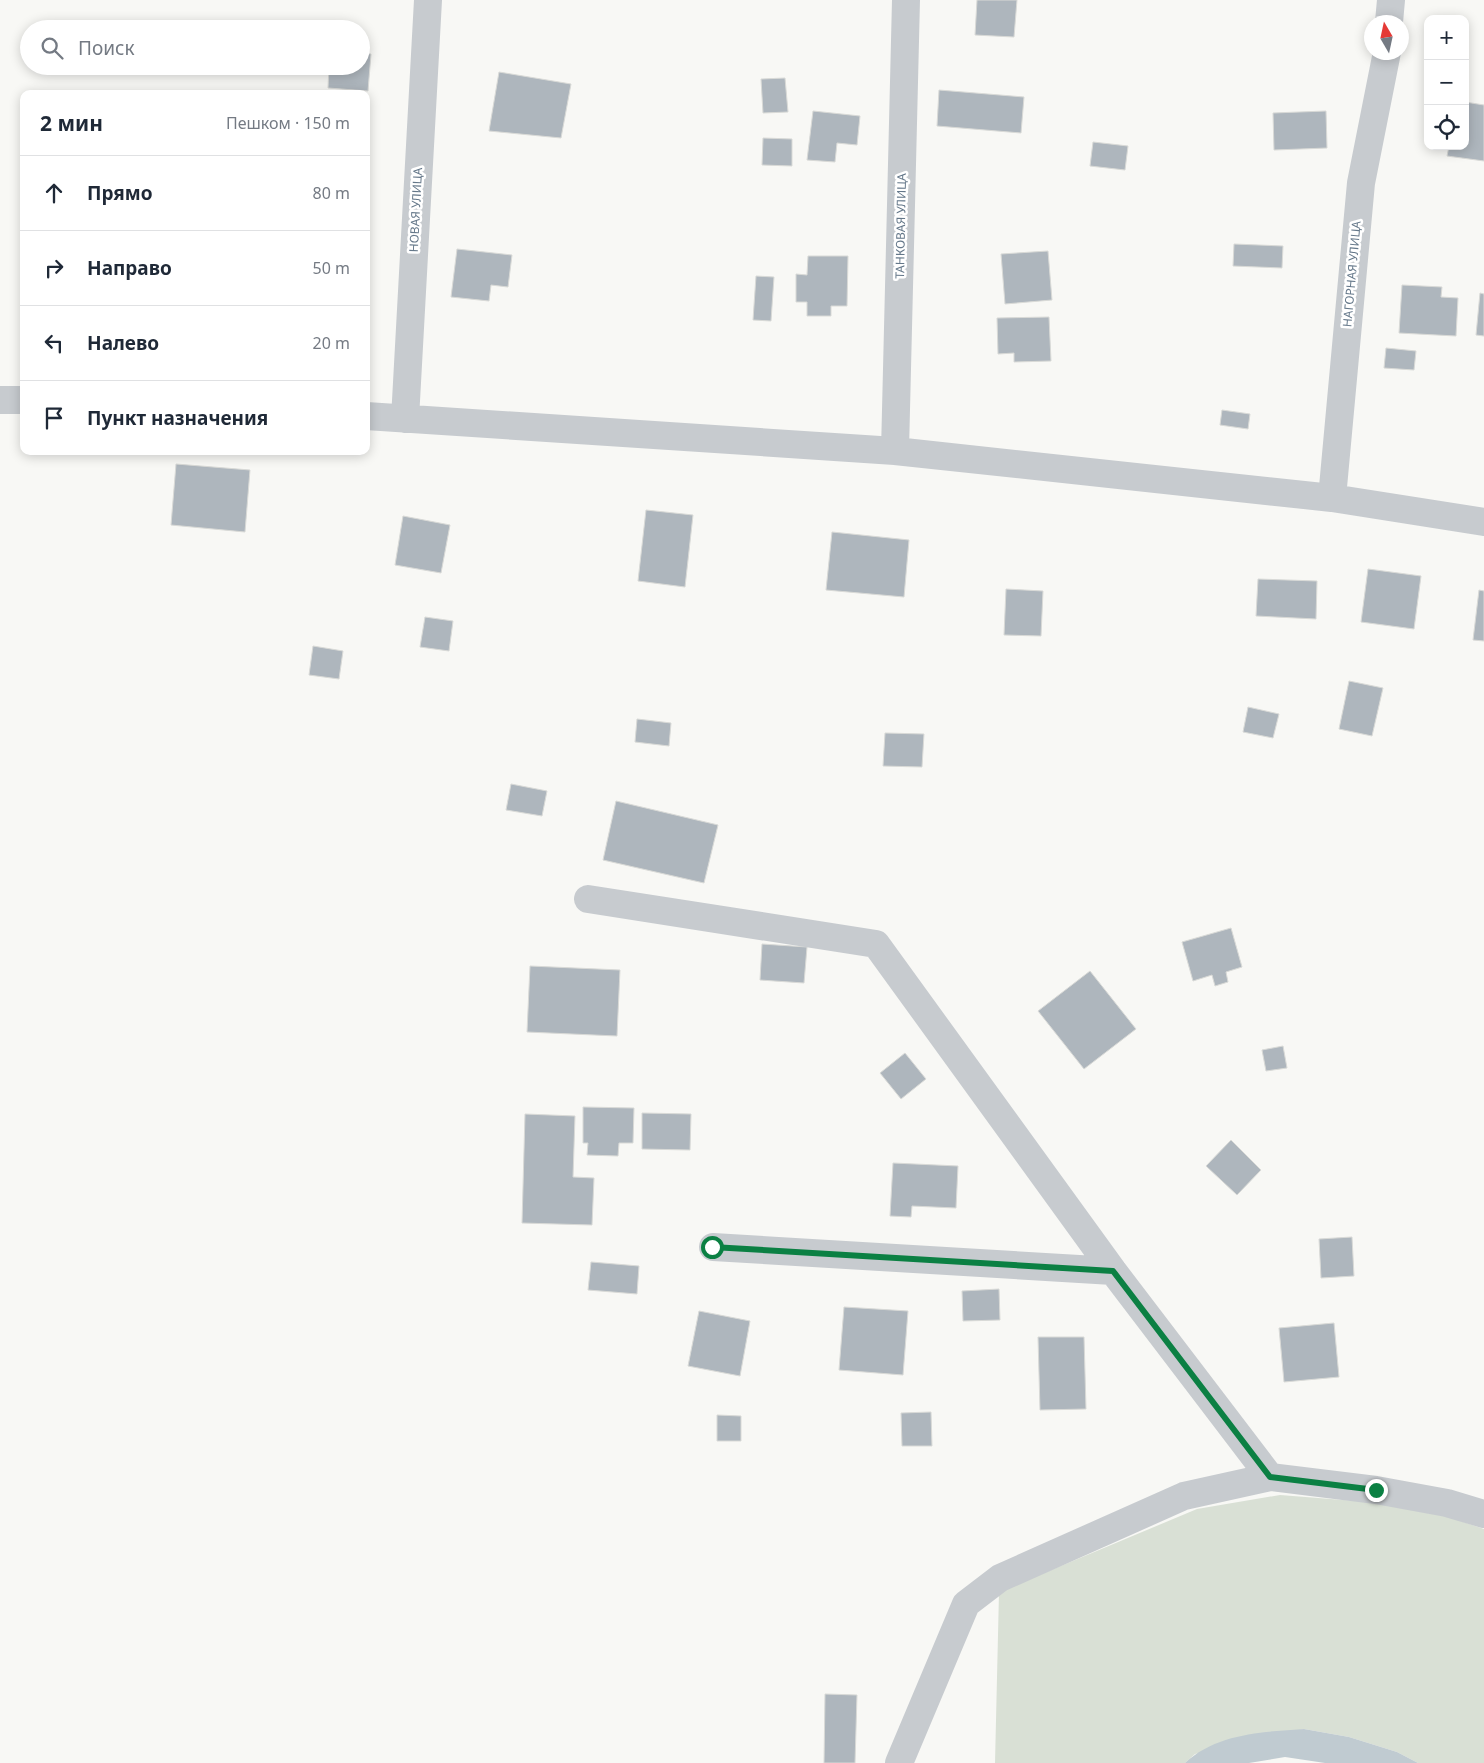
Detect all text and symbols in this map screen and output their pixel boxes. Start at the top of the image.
north arrow [1364,15,1409,60]
map controls [1424,15,1469,150]
button: + [1424,15,1469,60]
search box [20,20,370,75]
icon: search [38,34,66,62]
text: Поиск [78,35,134,61]
button: − [1424,60,1469,105]
button: locate [1424,105,1469,150]
text: 2 мин [40,109,103,137]
text: Пешком · 150 m [226,112,350,134]
street label: НОВАЯ УЛИЦА [405,167,426,253]
street label: ТАНКОВАЯ УЛИЦА [891,173,910,279]
icon: ahead [40,179,68,207]
text: Прямо [87,180,153,206]
text: 80 m [313,182,350,204]
street label: НАГОРНАЯ УЛИЦА [1338,220,1365,328]
icon: right [40,254,68,282]
text: Направо [87,255,172,281]
text: 50 m [313,257,350,279]
icon: left [40,329,68,357]
text: Налево [87,330,159,356]
text: 20 m [313,332,350,354]
icon: arrive [40,404,68,432]
text: Пункт назначения [87,405,268,431]
route start [701,1236,724,1259]
route end [1365,1479,1388,1502]

